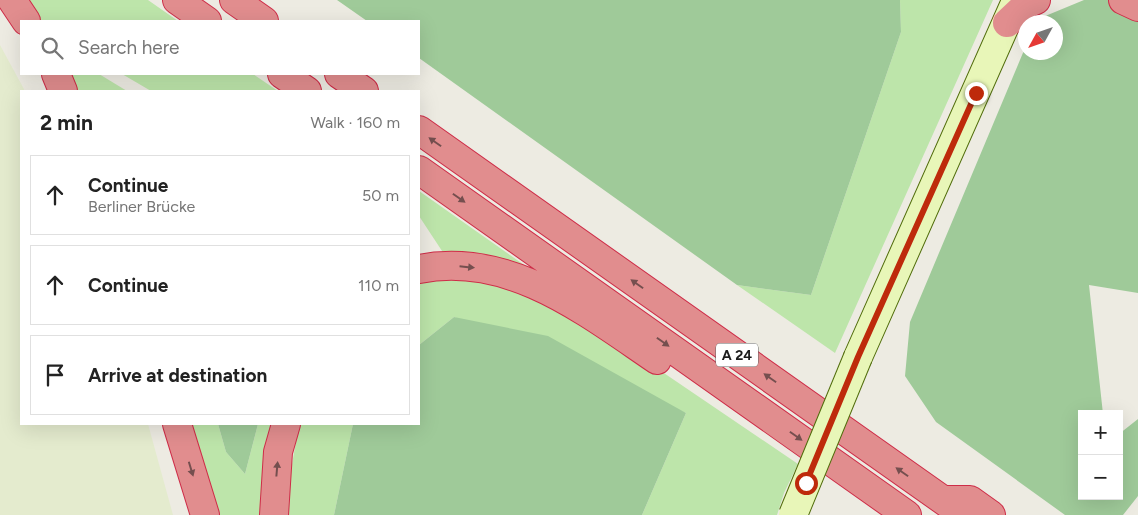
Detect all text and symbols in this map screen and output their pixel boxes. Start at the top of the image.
north arrow [1018,15,1063,60]
search box [20,20,420,75]
icon: search [38,34,66,62]
text: Search here [78,36,180,59]
route end [965,82,988,105]
text: 2 min [40,110,93,135]
text: Walk · 160 m [310,113,400,132]
one-way arrow [429,137,442,147]
text: Continue [88,174,168,197]
icon: ahead [41,181,69,209]
text: 50 m [362,186,399,205]
one-way arrow [452,193,465,203]
text: Berliner Brücke [88,197,195,216]
one-way arrow [459,263,475,271]
icon: ahead [41,271,69,299]
text: Continue [88,274,168,297]
text: 110 m [358,276,399,295]
one-way arrow [630,279,644,289]
one-way arrow [656,337,670,347]
road number: A 24 [716,344,758,366]
icon: arrive [41,361,69,389]
text: Arrive at destination [88,364,267,387]
one-way arrow [763,373,777,383]
map controls [1078,410,1123,500]
button: + [1078,410,1123,455]
one-way arrow [789,431,803,441]
button: − [1078,455,1123,500]
one-way arrow [273,461,281,477]
one-way arrow [187,462,195,477]
one-way arrow [896,467,909,477]
route start [795,472,818,495]

